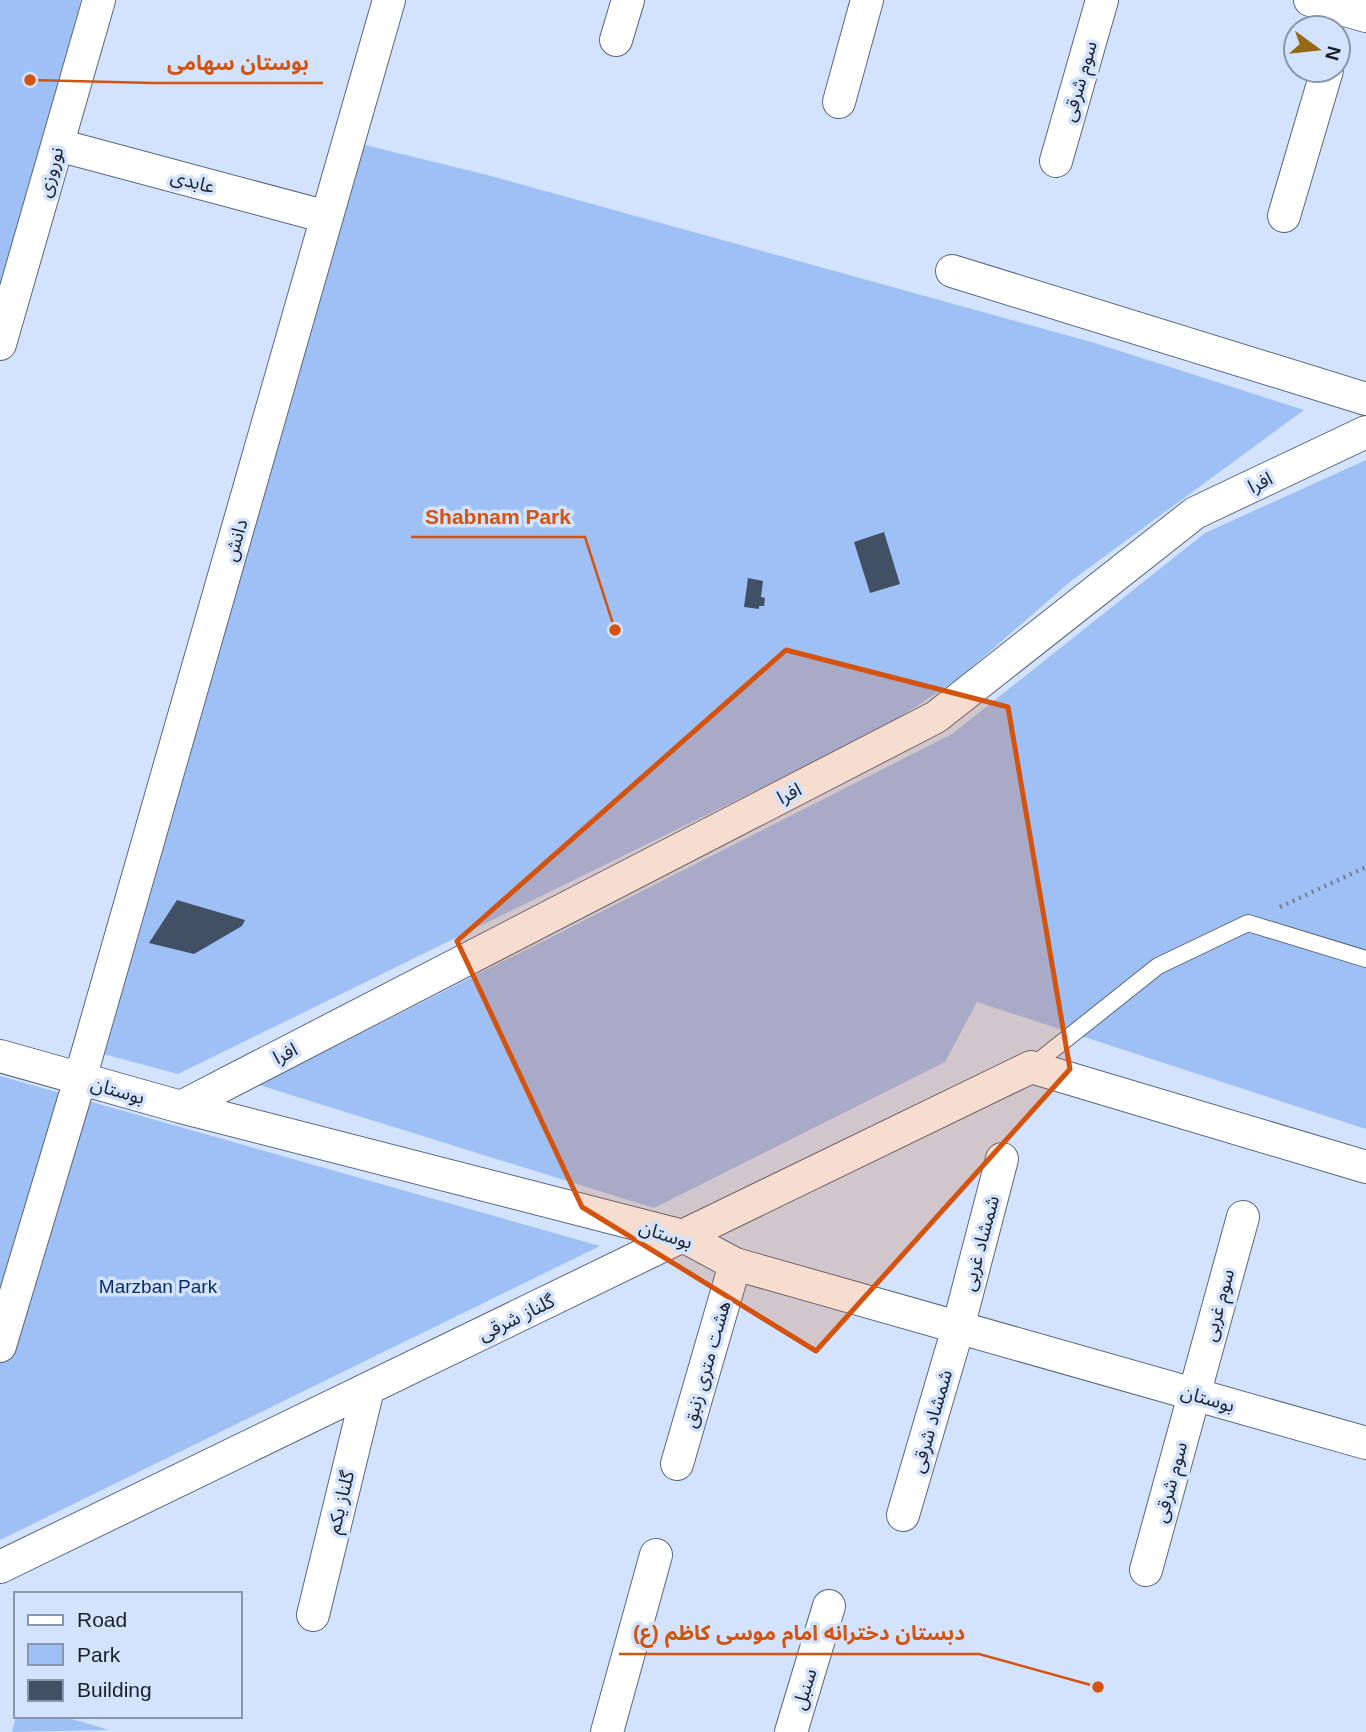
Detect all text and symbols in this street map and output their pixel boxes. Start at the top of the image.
north arrow [1282,14,1352,84]
street label: سوم شرقی [1058,39,1105,125]
callout: بوستان سهامی [153,41,323,83]
text: N [1321,44,1345,63]
text: بوستان سهامی [167,51,309,75]
street label: نوروزی [33,145,69,200]
street label: عابدی [169,166,217,197]
street label: افرا [1245,468,1276,498]
callout: Shabnam Park [411,495,585,537]
text: Shabnam Park [425,505,571,528]
street label: دانش [219,517,252,564]
street label: افرا [774,779,805,809]
street label: افرا [270,1039,301,1069]
street label: بوستان [88,1073,147,1109]
street label: شمشاد غربی [958,1193,1004,1293]
street label: بوستان [636,1216,695,1254]
street label: سوم غربی [1199,1267,1242,1345]
park label: Marzban Park [99,1276,218,1297]
street label: گلناز شرقی [475,1289,559,1346]
street label: هشت متری زنبق [678,1298,736,1430]
street label: شمشاد شرقی [907,1367,957,1475]
street label: بوستان [1178,1381,1237,1417]
street label: سوم شرقی [1150,1439,1195,1526]
street label: گلناز یکم [323,1467,363,1537]
legend [14,1592,242,1718]
text: Road [77,1608,127,1631]
callout: دبستان دخترانه امام موسی کاظم (ع) [619,1612,979,1654]
text: دبستان دخترانه امام موسی کاظم (ع) [633,1621,965,1649]
text: Park [77,1643,121,1666]
street label: سنبل [788,1666,822,1713]
text: Building [77,1678,152,1701]

